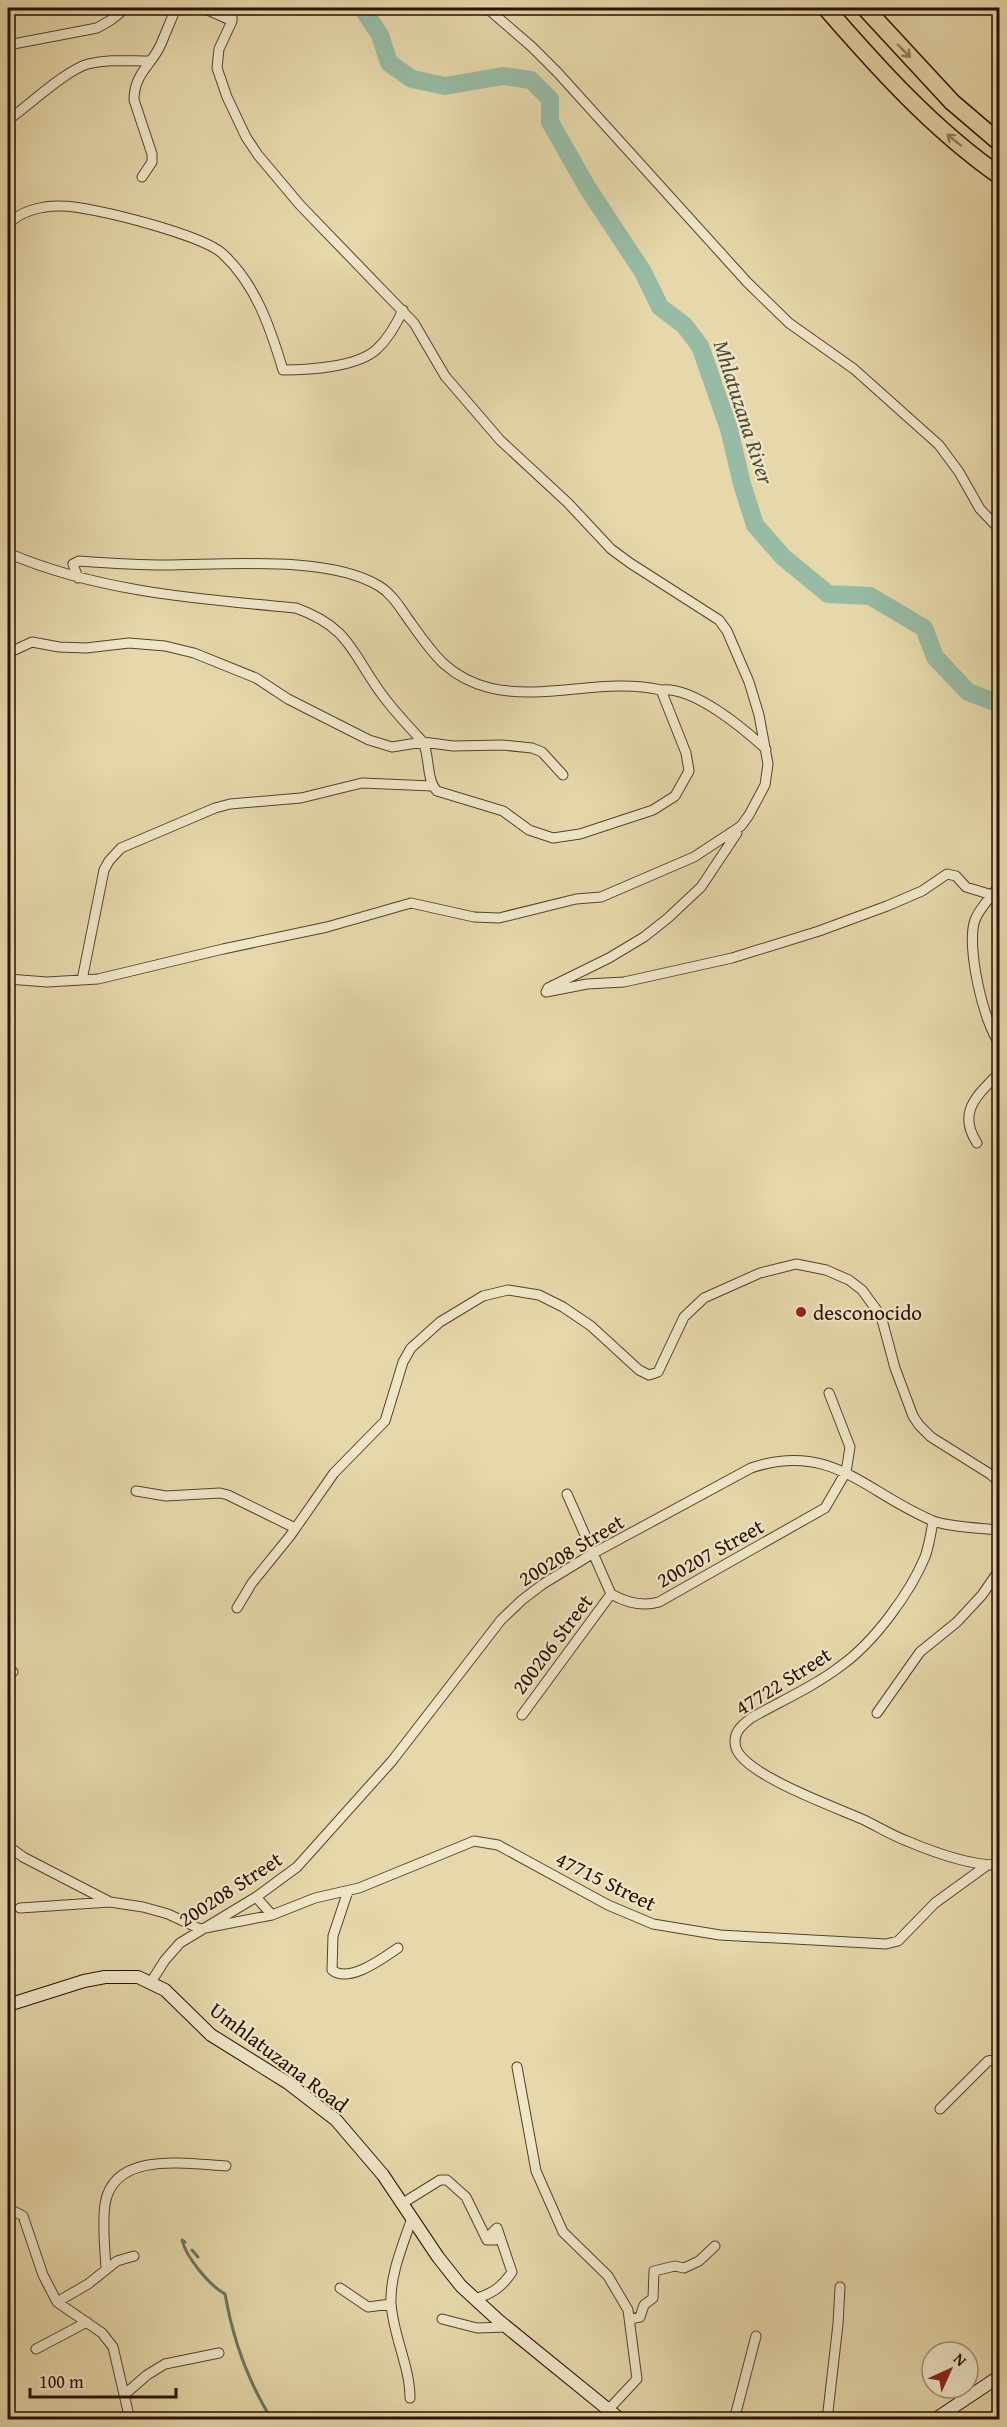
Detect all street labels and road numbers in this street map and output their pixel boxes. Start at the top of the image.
street label: 200208 Street [512,1506,630,1594]
street label: 200207 Street [651,1510,770,1595]
street label: 200206 Street [504,1587,600,1701]
street label: 47722 Street [729,1639,838,1723]
street label: 200208 Street [172,1843,289,1934]
street label: 47715 Street [551,1843,662,1919]
street label: Umhlatuzana Road [203,1994,356,2120]

